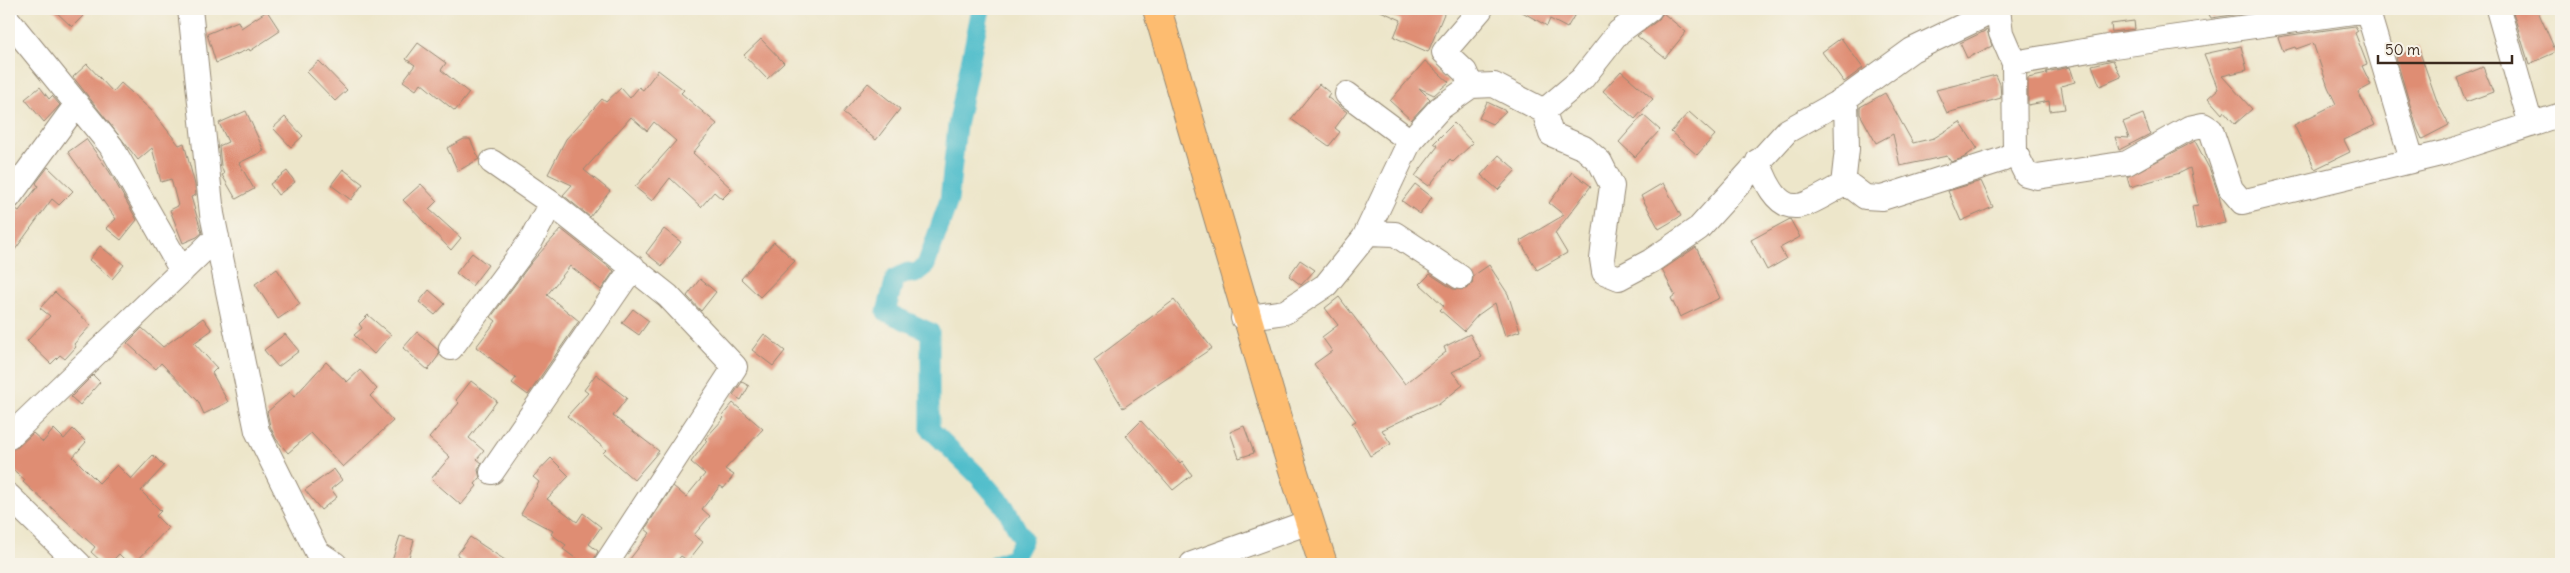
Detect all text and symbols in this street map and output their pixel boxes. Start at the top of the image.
scale bar [2378,32,2511,64]
text: 50 m [2385,40,2420,59]

